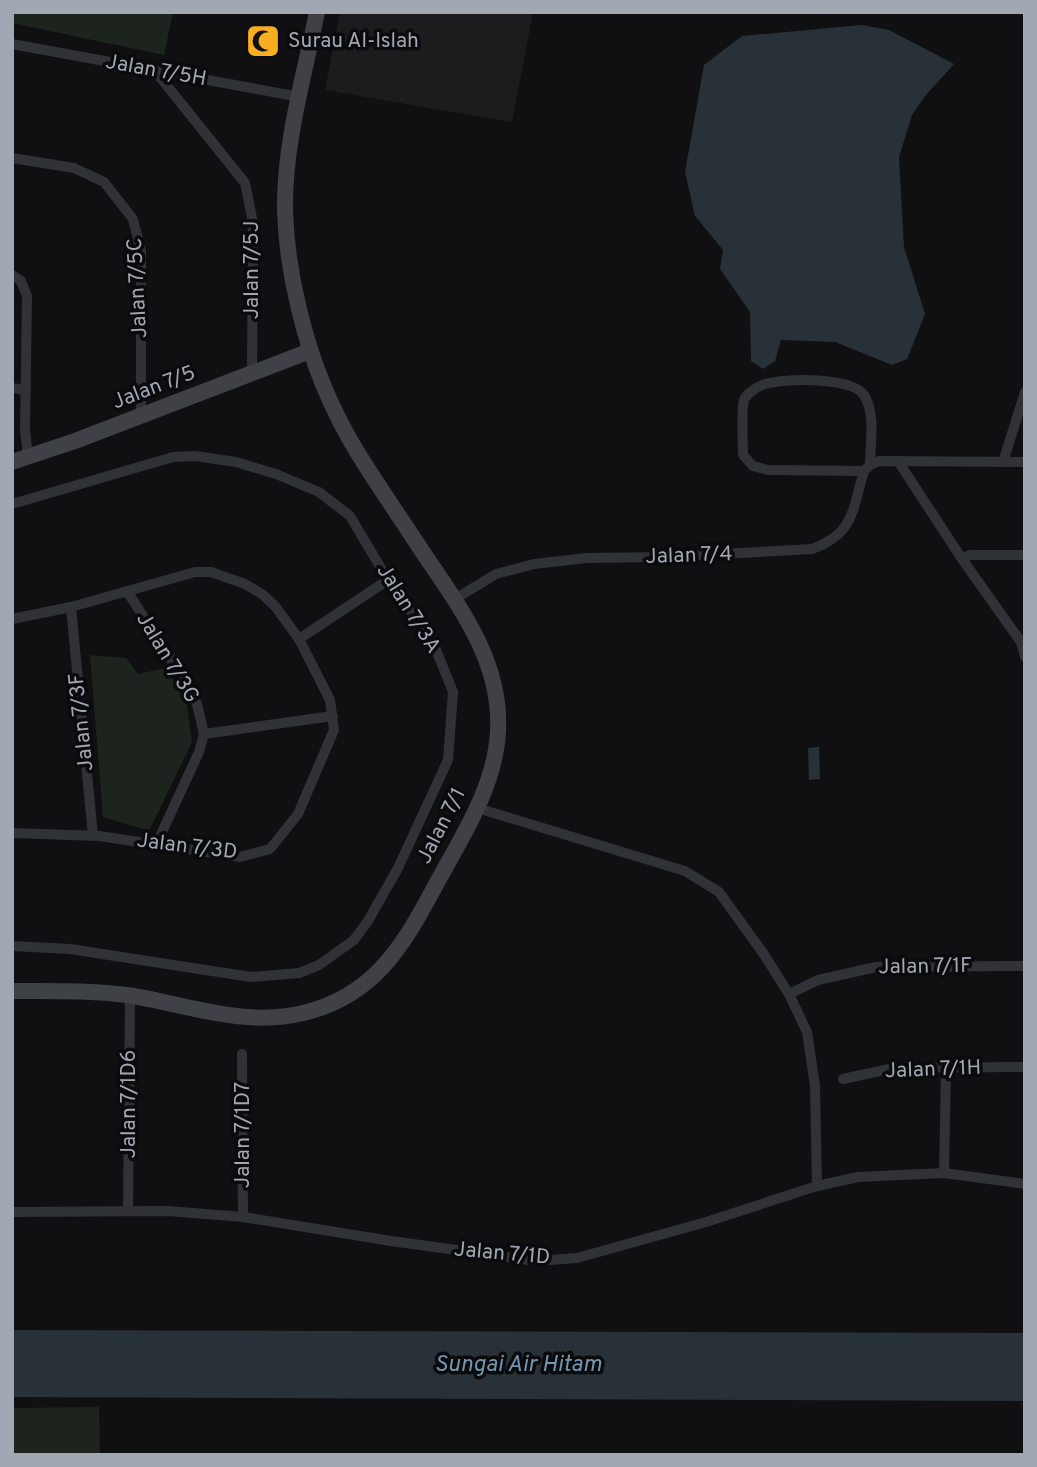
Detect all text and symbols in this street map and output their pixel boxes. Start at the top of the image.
mosque icon: Surau Al-Islah [244,22,282,60]
place label: Surau Al-Islah [288,28,419,55]
street label: Jalan 7/5H [103,49,209,93]
street label: Jalan 7/5J [239,221,266,319]
street label: Jalan 7/5C [122,237,154,339]
street label: Jalan 7/5 [108,360,200,416]
street label: Jalan 7/4 [645,541,733,571]
street label: Jalan 7/3A [370,559,446,659]
street label: Jalan 7/3G [129,608,205,708]
street label: Jalan 7/3F [63,672,101,772]
street label: Jalan 7/1 [411,783,473,869]
street label: Jalan 7/3D [135,827,239,867]
street label: Jalan 7/1F [878,953,972,981]
street label: Jalan 7/1D6 [116,1050,143,1158]
street label: Jalan 7/1H [884,1055,982,1085]
street label: Jalan 7/1D7 [230,1082,257,1188]
street label: Jalan 7/1D [453,1236,551,1272]
water label: Sungai Air Hitam [434,1351,602,1380]

